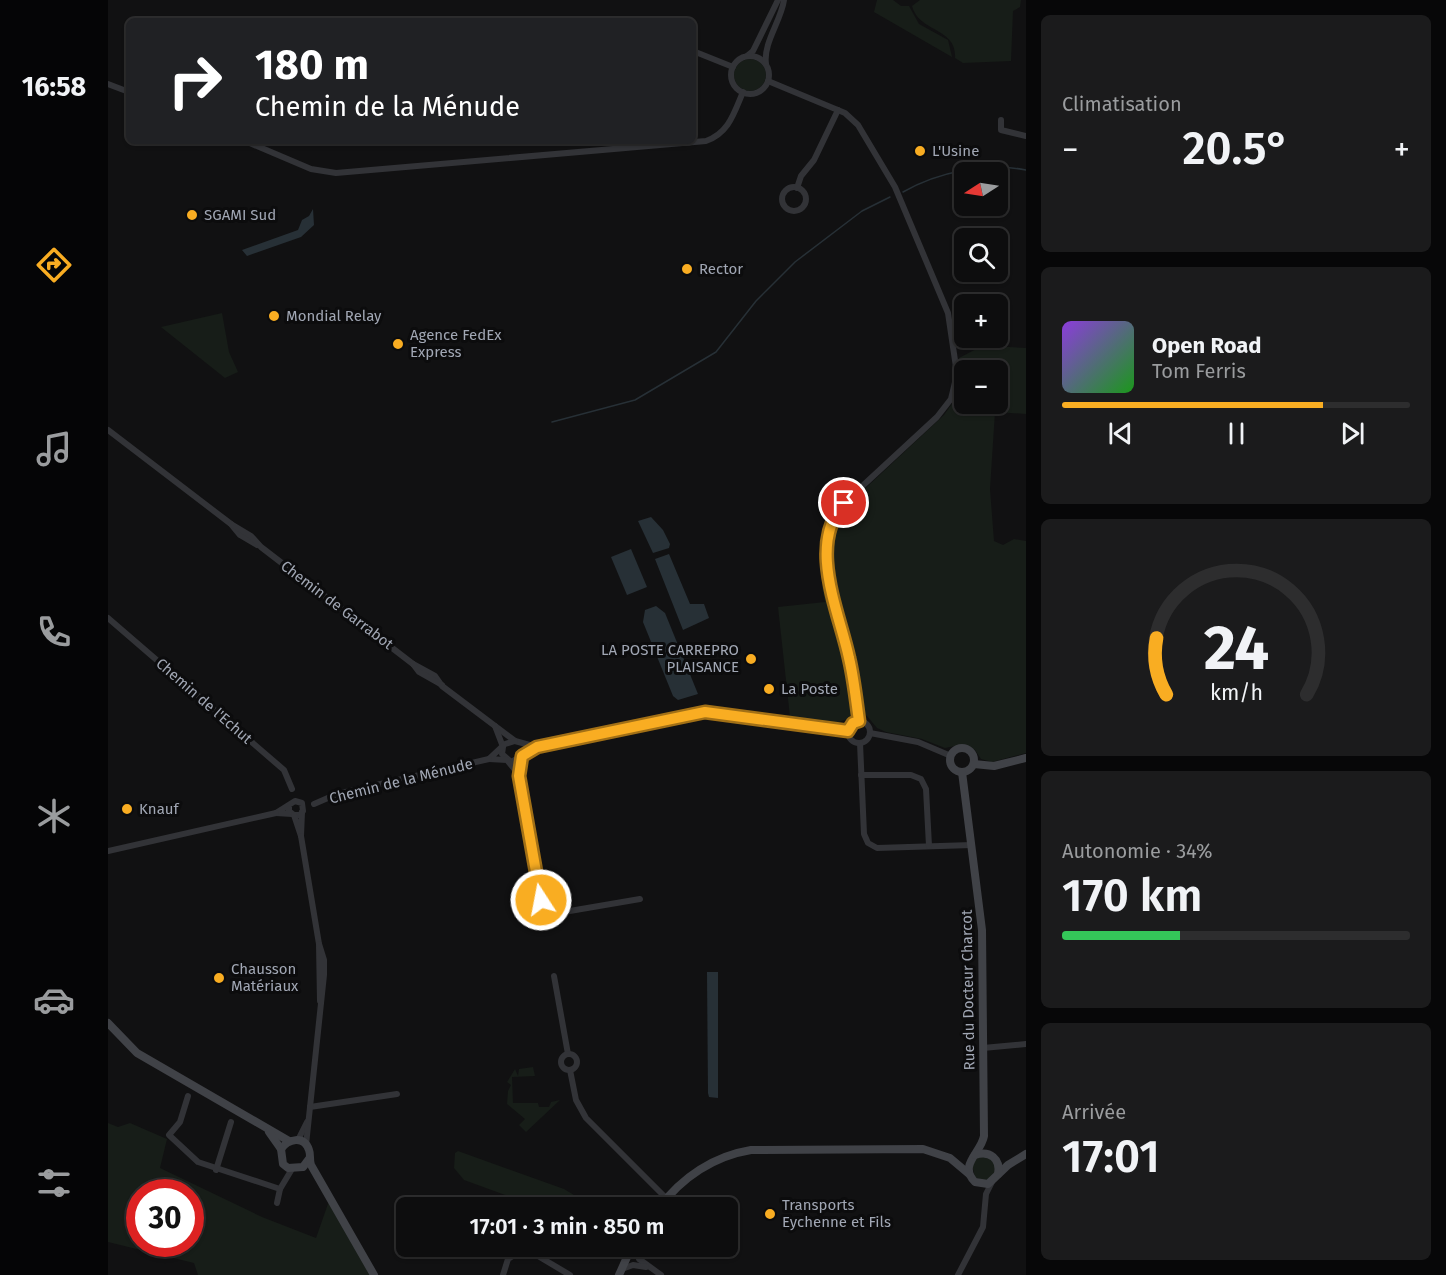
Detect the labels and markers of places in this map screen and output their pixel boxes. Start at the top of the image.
place label: L'Usine [932,142,979,160]
marker: L'Usine [913,144,927,158]
place label: SGAMI Sud [204,206,276,224]
marker: SGAMI Sud [185,208,199,222]
place label: Rector [699,260,743,278]
marker: Rector [680,262,694,276]
place label: Mondial Relay [286,307,382,325]
marker: Mondial Relay [267,309,281,323]
place label: Agence FedEx Express [410,326,502,361]
marker: Agence FedEx Express [391,337,405,351]
pin [818,477,869,528]
place label: LA POSTE CARREPRO PLAISANCE [601,641,739,676]
marker: LA POSTE CARREPRO PLAISANCE [744,652,758,666]
place label: La Poste [781,680,838,698]
marker: La Poste [762,682,776,696]
place label: Knauf [139,800,180,818]
marker: Knauf [120,802,134,816]
place label: Chausson Matériaux [231,960,299,995]
marker: Chausson Matériaux [212,971,226,985]
place label: Transports Eychenne et Fils [782,1196,891,1231]
marker: Transports Eychenne et Fils [763,1207,777,1221]

